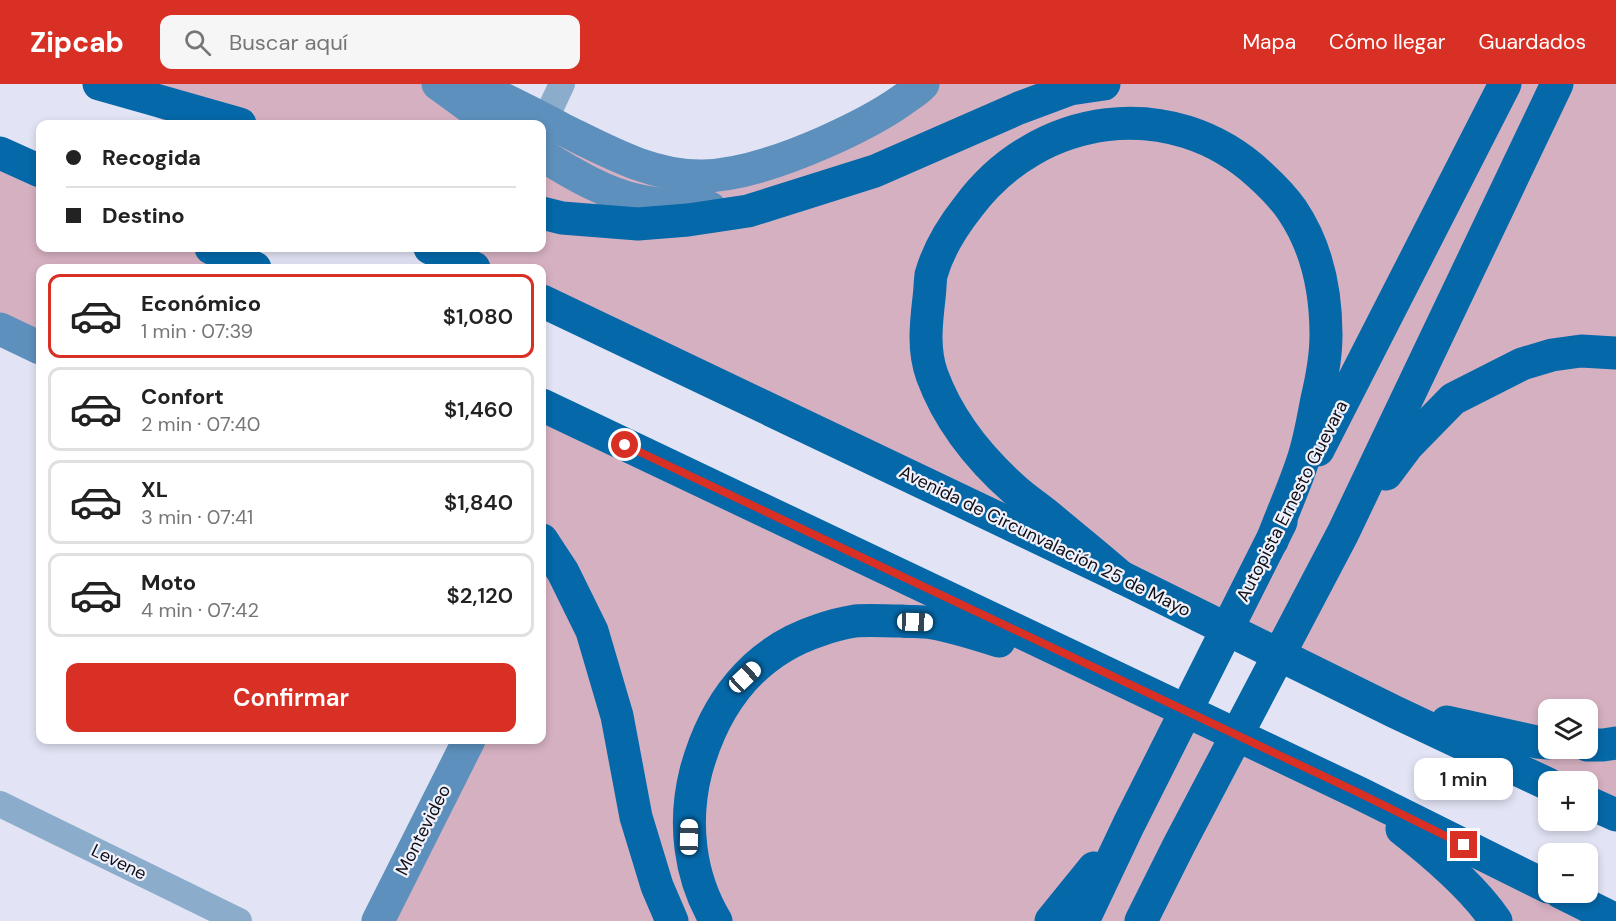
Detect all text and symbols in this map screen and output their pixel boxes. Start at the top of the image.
search box [160,15,580,69]
text: Zipcab [30,24,124,61]
icon: search [181,26,214,59]
text: Buscar aquí [229,28,348,57]
text: Mapa [1242,28,1296,56]
text: Cómo llegar [1329,28,1446,56]
text: Guardados [1479,28,1586,56]
text: Recogida [102,143,201,172]
text: Destino [102,201,185,230]
icon: car [69,289,123,343]
text: Económico [141,289,261,318]
text: $1,080 [443,302,513,331]
text: 1 min · 07:39 [141,318,253,344]
icon: car [69,382,123,436]
text: Confort [141,382,224,411]
text: $1,460 [444,395,513,424]
street label: Autopista Ernesto Guevara [1231,396,1353,606]
text: 2 min · 07:40 [141,411,260,437]
route start [611,431,638,458]
street label: Avenida de Circunvalación 25 de Mayo [895,460,1195,622]
icon: car [69,475,123,529]
text: XL [141,475,168,504]
text: $1,840 [444,488,513,517]
text: 3 min · 07:41 [141,504,253,530]
icon: car [69,568,123,622]
text: Moto [141,568,196,597]
text: $2,120 [447,581,513,610]
text: 4 min · 07:42 [141,597,259,623]
car [897,612,933,632]
car [726,658,764,696]
button: Confirmar [66,663,516,732]
map controls [1538,699,1598,903]
button: layers [1538,699,1598,759]
callout: 1 min [1414,758,1514,800]
text: 1 min [1440,766,1487,792]
button: + [1538,771,1598,831]
street label: Montevideo [390,781,456,879]
car [680,819,698,855]
route end [1450,831,1477,858]
street label: Levene [87,838,151,886]
button: − [1538,843,1598,903]

